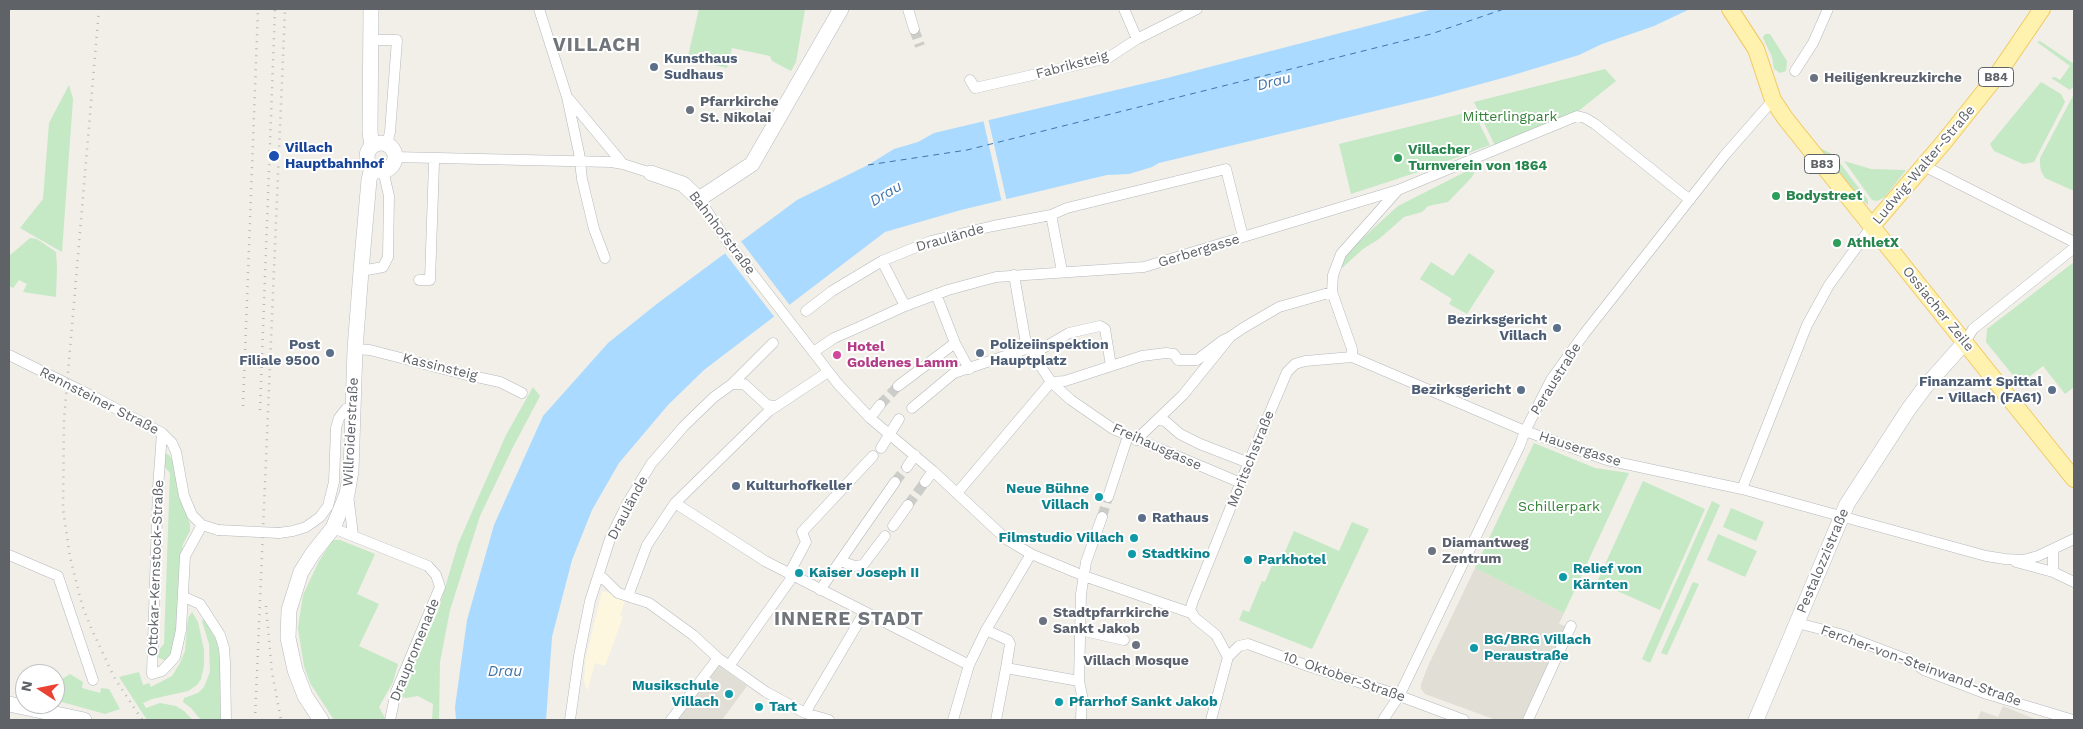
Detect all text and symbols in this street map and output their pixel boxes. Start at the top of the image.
district label: VILLACH [552,34,642,56]
street label: Fabriksteig [1034,47,1110,83]
place label: Kunsthaus Sudhaus [664,51,738,84]
marker: Kunsthaus Sudhaus [648,61,660,73]
road number: B84 [1978,68,2014,86]
water label: Drau [1255,69,1293,95]
place label: Heiligenkreuzkirche [1824,70,1962,86]
marker: Heiligenkreuzkirche [1808,72,1820,84]
place label: Pfarrkirche St. Nikolai [700,94,779,126]
street label: Ludwig-Walter-Straße [1869,102,1979,228]
marker: Pfarrkirche St. Nikolai [684,104,696,116]
park label: Mitterlingpark [1463,109,1557,125]
place label: Villach Hauptbahnhof [285,140,384,172]
place label: Villacher Turnverein von 1864 [1408,142,1547,174]
marker: Villach Hauptbahnhof [267,149,281,163]
marker: Villacher Turnverein von 1864 [1392,152,1404,164]
road number: B83 [1804,154,1840,173]
water label: Drau [867,177,905,211]
street label: Bahnhofstraße [685,188,759,278]
place label: Bodystreet [1786,188,1862,204]
marker: Bodystreet [1770,190,1782,202]
street label: Draulände [914,220,986,256]
street label: Gerbergasse [1156,231,1242,271]
place label: AthletX [1847,235,1899,251]
marker: AthletX [1831,237,1843,249]
street label: Ossiacher Zeile [1899,263,1977,355]
place label: Bezirksgericht Villach [1447,312,1547,344]
marker: Bezirksgericht Villach [1551,322,1563,334]
place label: Post Filiale 9500 [239,337,320,370]
place label: Polizeiinspektion Hauptplatz [990,337,1109,370]
place label: Hotel Goldenes Lamm [847,339,958,372]
street label: Peraustraße [1527,340,1585,418]
marker: Post Filiale 9500 [324,347,336,359]
marker: Polizeiinspektion Hauptplatz [974,347,986,359]
marker: Hotel Goldenes Lamm [831,349,843,361]
street label: Kassinsteig [401,350,479,384]
street label: Rennsteiner Straße [36,364,162,438]
place label: Finanzamt Spittal - Villach (FA61) [1919,374,2042,407]
street label: Willroiderstraße [340,377,362,487]
place label: Bezirksgericht [1411,382,1511,398]
marker: Bezirksgericht [1515,384,1527,396]
marker: Finanzamt Spittal - Villach (FA61) [2046,384,2058,396]
street label: Moritschstraße [1224,408,1278,510]
street label: Freihausgasse [1110,420,1204,474]
street label: Hausergasse [1537,428,1623,470]
street label: Draulände [604,473,652,543]
place label: Kulturhofkeller [746,478,852,494]
street label: Ottokar-Kernstock-Straße [145,479,167,657]
marker: Kulturhofkeller [730,480,742,492]
place label: Neue Bühne Villach [1006,481,1089,514]
marker: Neue Bühne Villach [1093,491,1105,503]
park label: Schillerpark [1518,499,1600,515]
street label: Pestalozzistraße [1793,506,1853,616]
place label: Rathaus [1152,510,1209,526]
marker: Rathaus [1136,512,1148,524]
place label: Filmstudio Villach [999,530,1124,546]
marker: Filmstudio Villach [1128,532,1140,544]
place label: Diamantweg Zentrum [1442,535,1529,568]
marker: Diamantweg Zentrum [1426,545,1438,557]
place label: Stadtkino [1142,546,1210,562]
marker: Stadtkino [1126,548,1138,560]
place label: Parkhotel [1258,552,1326,568]
marker: Parkhotel [1242,554,1254,566]
place label: Relief von Kärnten [1573,561,1642,594]
place label: Kaiser Joseph II [809,565,919,581]
marker: Kaiser Joseph II [793,567,805,579]
marker: Relief von Kärnten [1557,571,1569,583]
street label: Draupromenade [387,596,443,704]
place label: Stadtpfarrkirche Sankt Jakob [1053,605,1169,638]
district label: INNERE STADT [773,608,925,630]
marker: Stadtpfarrkirche Sankt Jakob [1037,615,1049,627]
street label: Fercher-von-Steinwand-Straße [1818,622,2024,710]
place label: BG/BRG Villach Peraustraße [1484,632,1591,664]
marker: Villach Mosque [1130,639,1142,651]
marker: BG/BRG Villach Peraustraße [1468,642,1480,654]
street label: 10. Oktober-Straße [1281,648,1407,706]
place label: Villach Mosque [1083,653,1189,669]
water label: Drau [488,663,522,681]
north arrow [15,664,65,714]
place label: Musikschule Villach [632,678,719,710]
text: N [17,680,35,693]
marker: Musikschule Villach [723,688,735,700]
place label: Pfarrhof Sankt Jakob [1069,694,1218,710]
marker: Pfarrhof Sankt Jakob [1053,696,1065,708]
place label: Tart [769,699,797,715]
marker: Tart [753,701,765,713]

